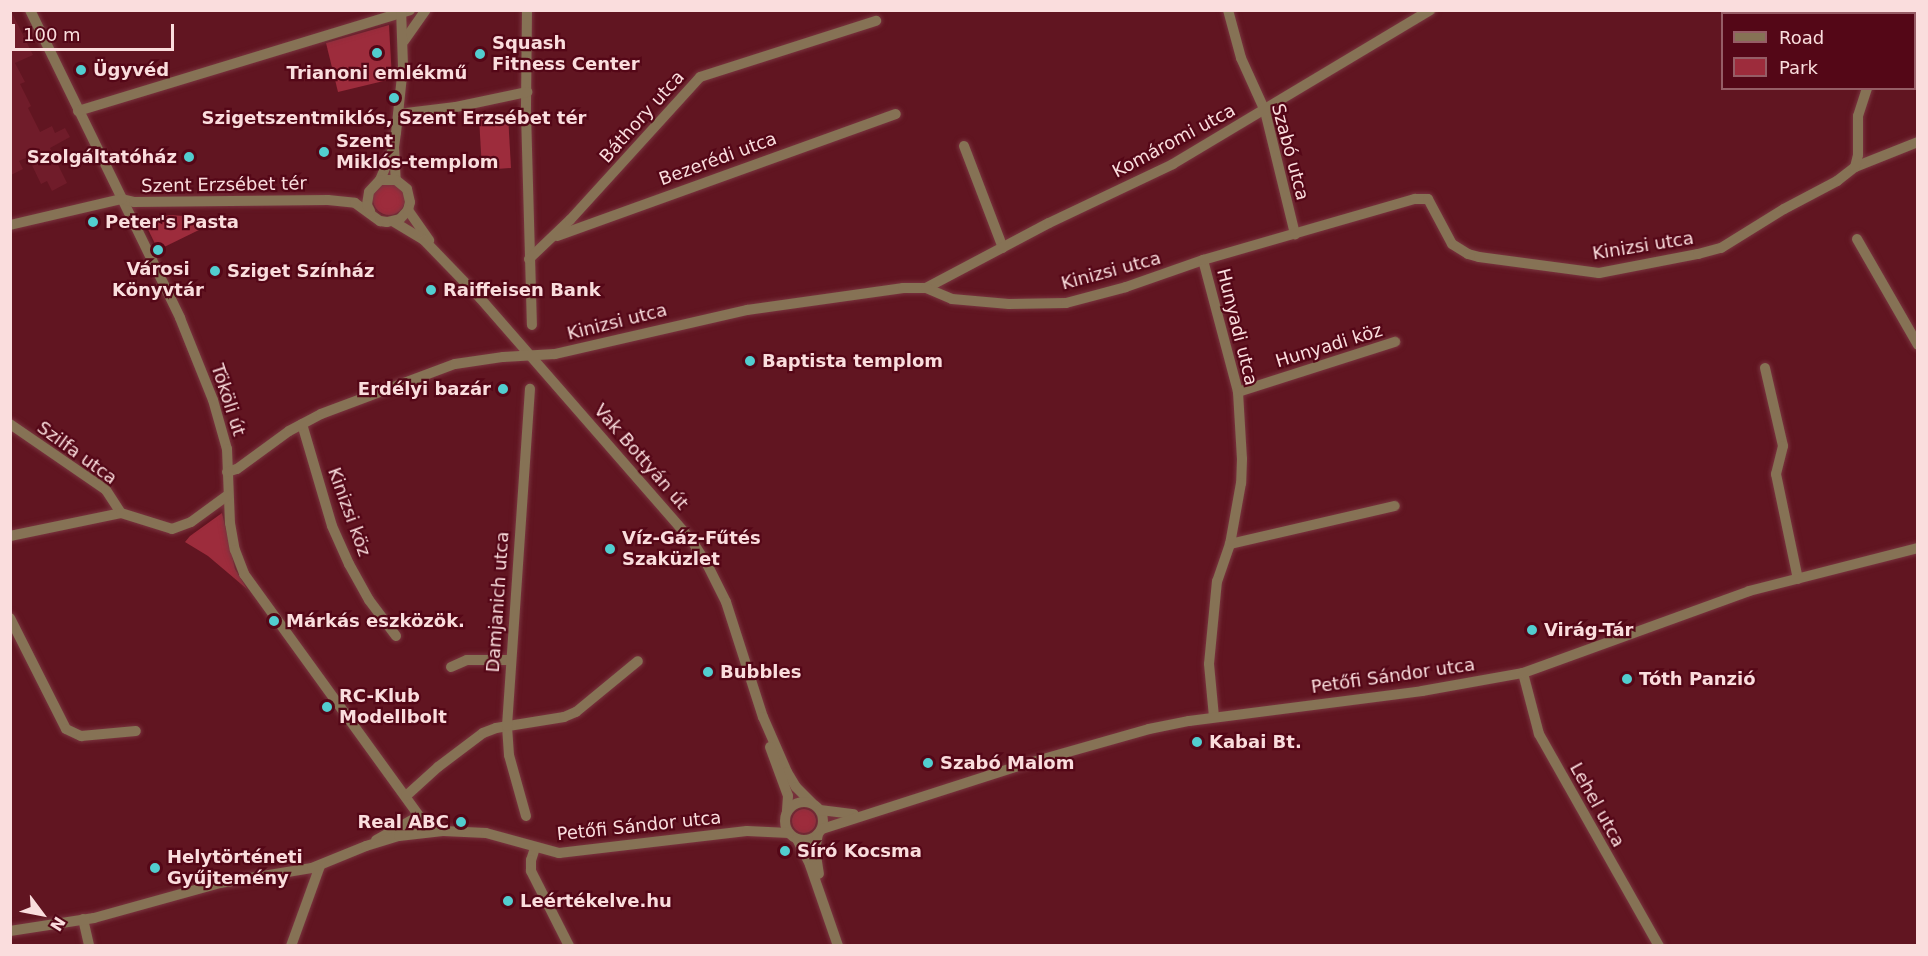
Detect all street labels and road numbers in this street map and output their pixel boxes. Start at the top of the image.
street label: Báthory utca [595,67,689,167]
street label: Komáromi utca [1109,100,1239,182]
street label: Szabó utca [1267,101,1313,203]
street label: Bezerédi utca [656,128,780,190]
street label: Szent Erzsébet tér [141,173,307,197]
street label: Kinizsi utca [1591,227,1695,265]
street label: Kinizsi utca [1059,247,1163,295]
street label: Hunyadi utca [1212,266,1262,388]
street label: Kinizsi utca [565,299,669,345]
street label: Hunyadi köz [1273,320,1385,372]
street label: Tököli út [206,361,250,439]
street label: Vak Bottyán út [589,400,693,514]
street label: Szilfa utca [33,417,121,489]
street label: Kinizsi köz [323,465,375,559]
street label: Damjanich utca [482,531,514,673]
street label: Petőfi Sándor utca [1310,654,1476,698]
street label: Lehel utca [1565,759,1629,851]
street label: Petőfi Sándor utca [556,807,722,845]

